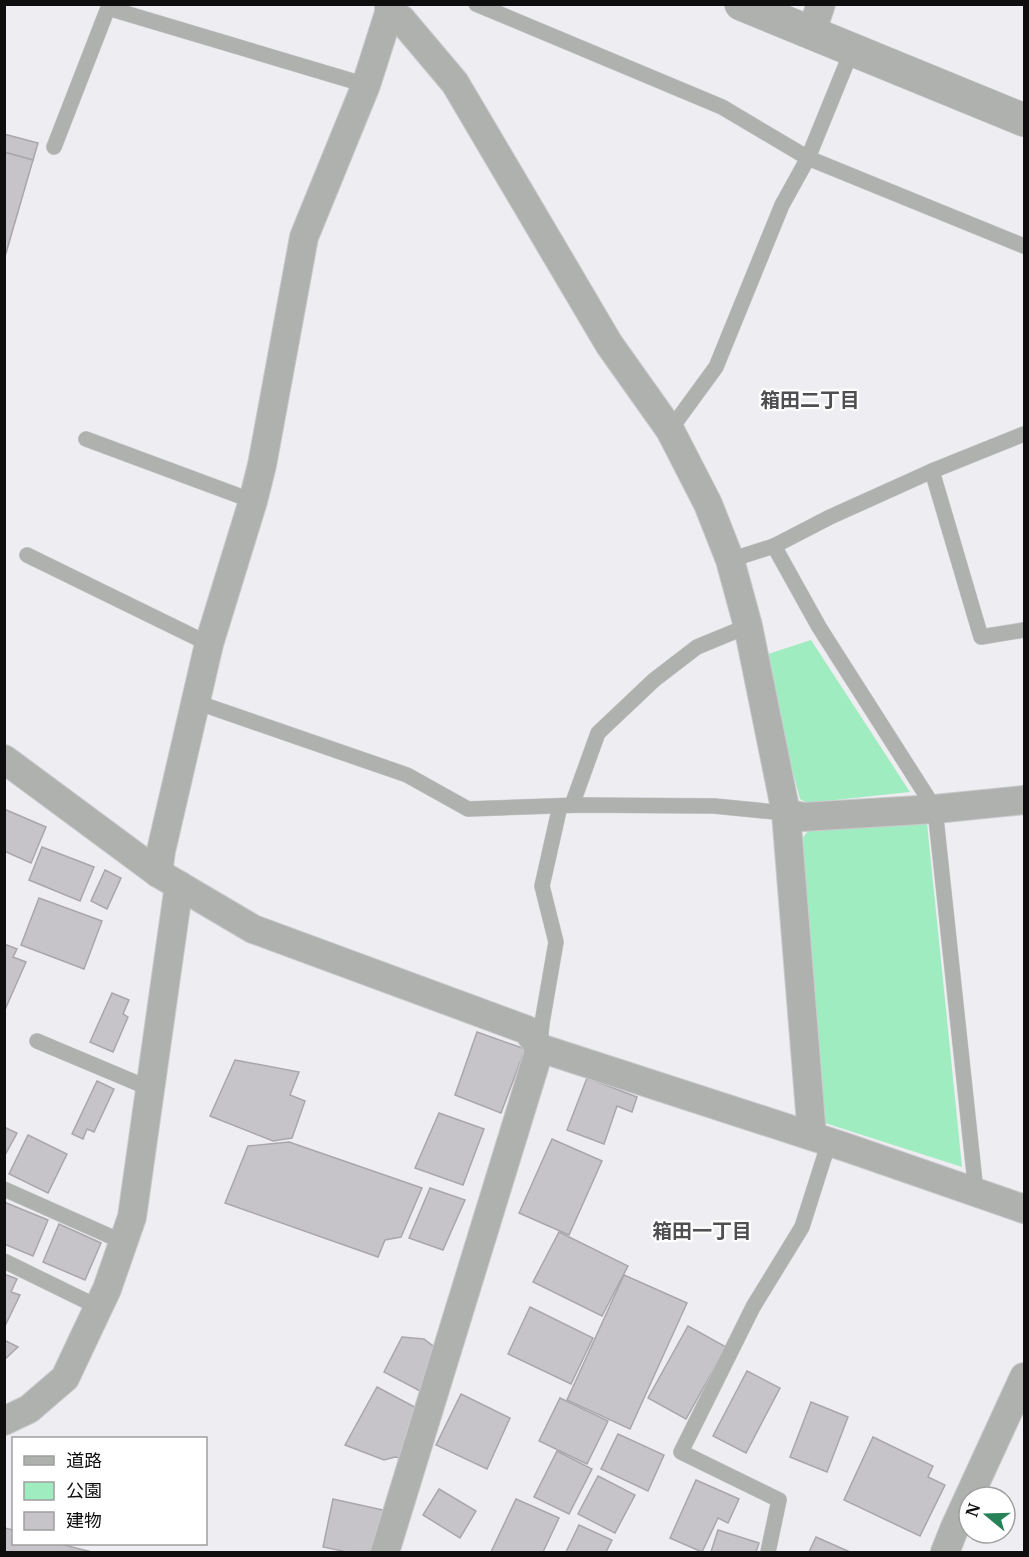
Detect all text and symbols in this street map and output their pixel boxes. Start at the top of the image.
district label: 箱田二丁目 [760,387,860,412]
district label: 箱田一丁目 [652,1218,752,1243]
legend [12,1437,207,1545]
text: 道路 [66,1449,102,1472]
text: 公園 [66,1479,102,1502]
north arrow [957,1485,1017,1545]
text: N [961,1501,984,1519]
text: 建物 [66,1509,102,1532]

